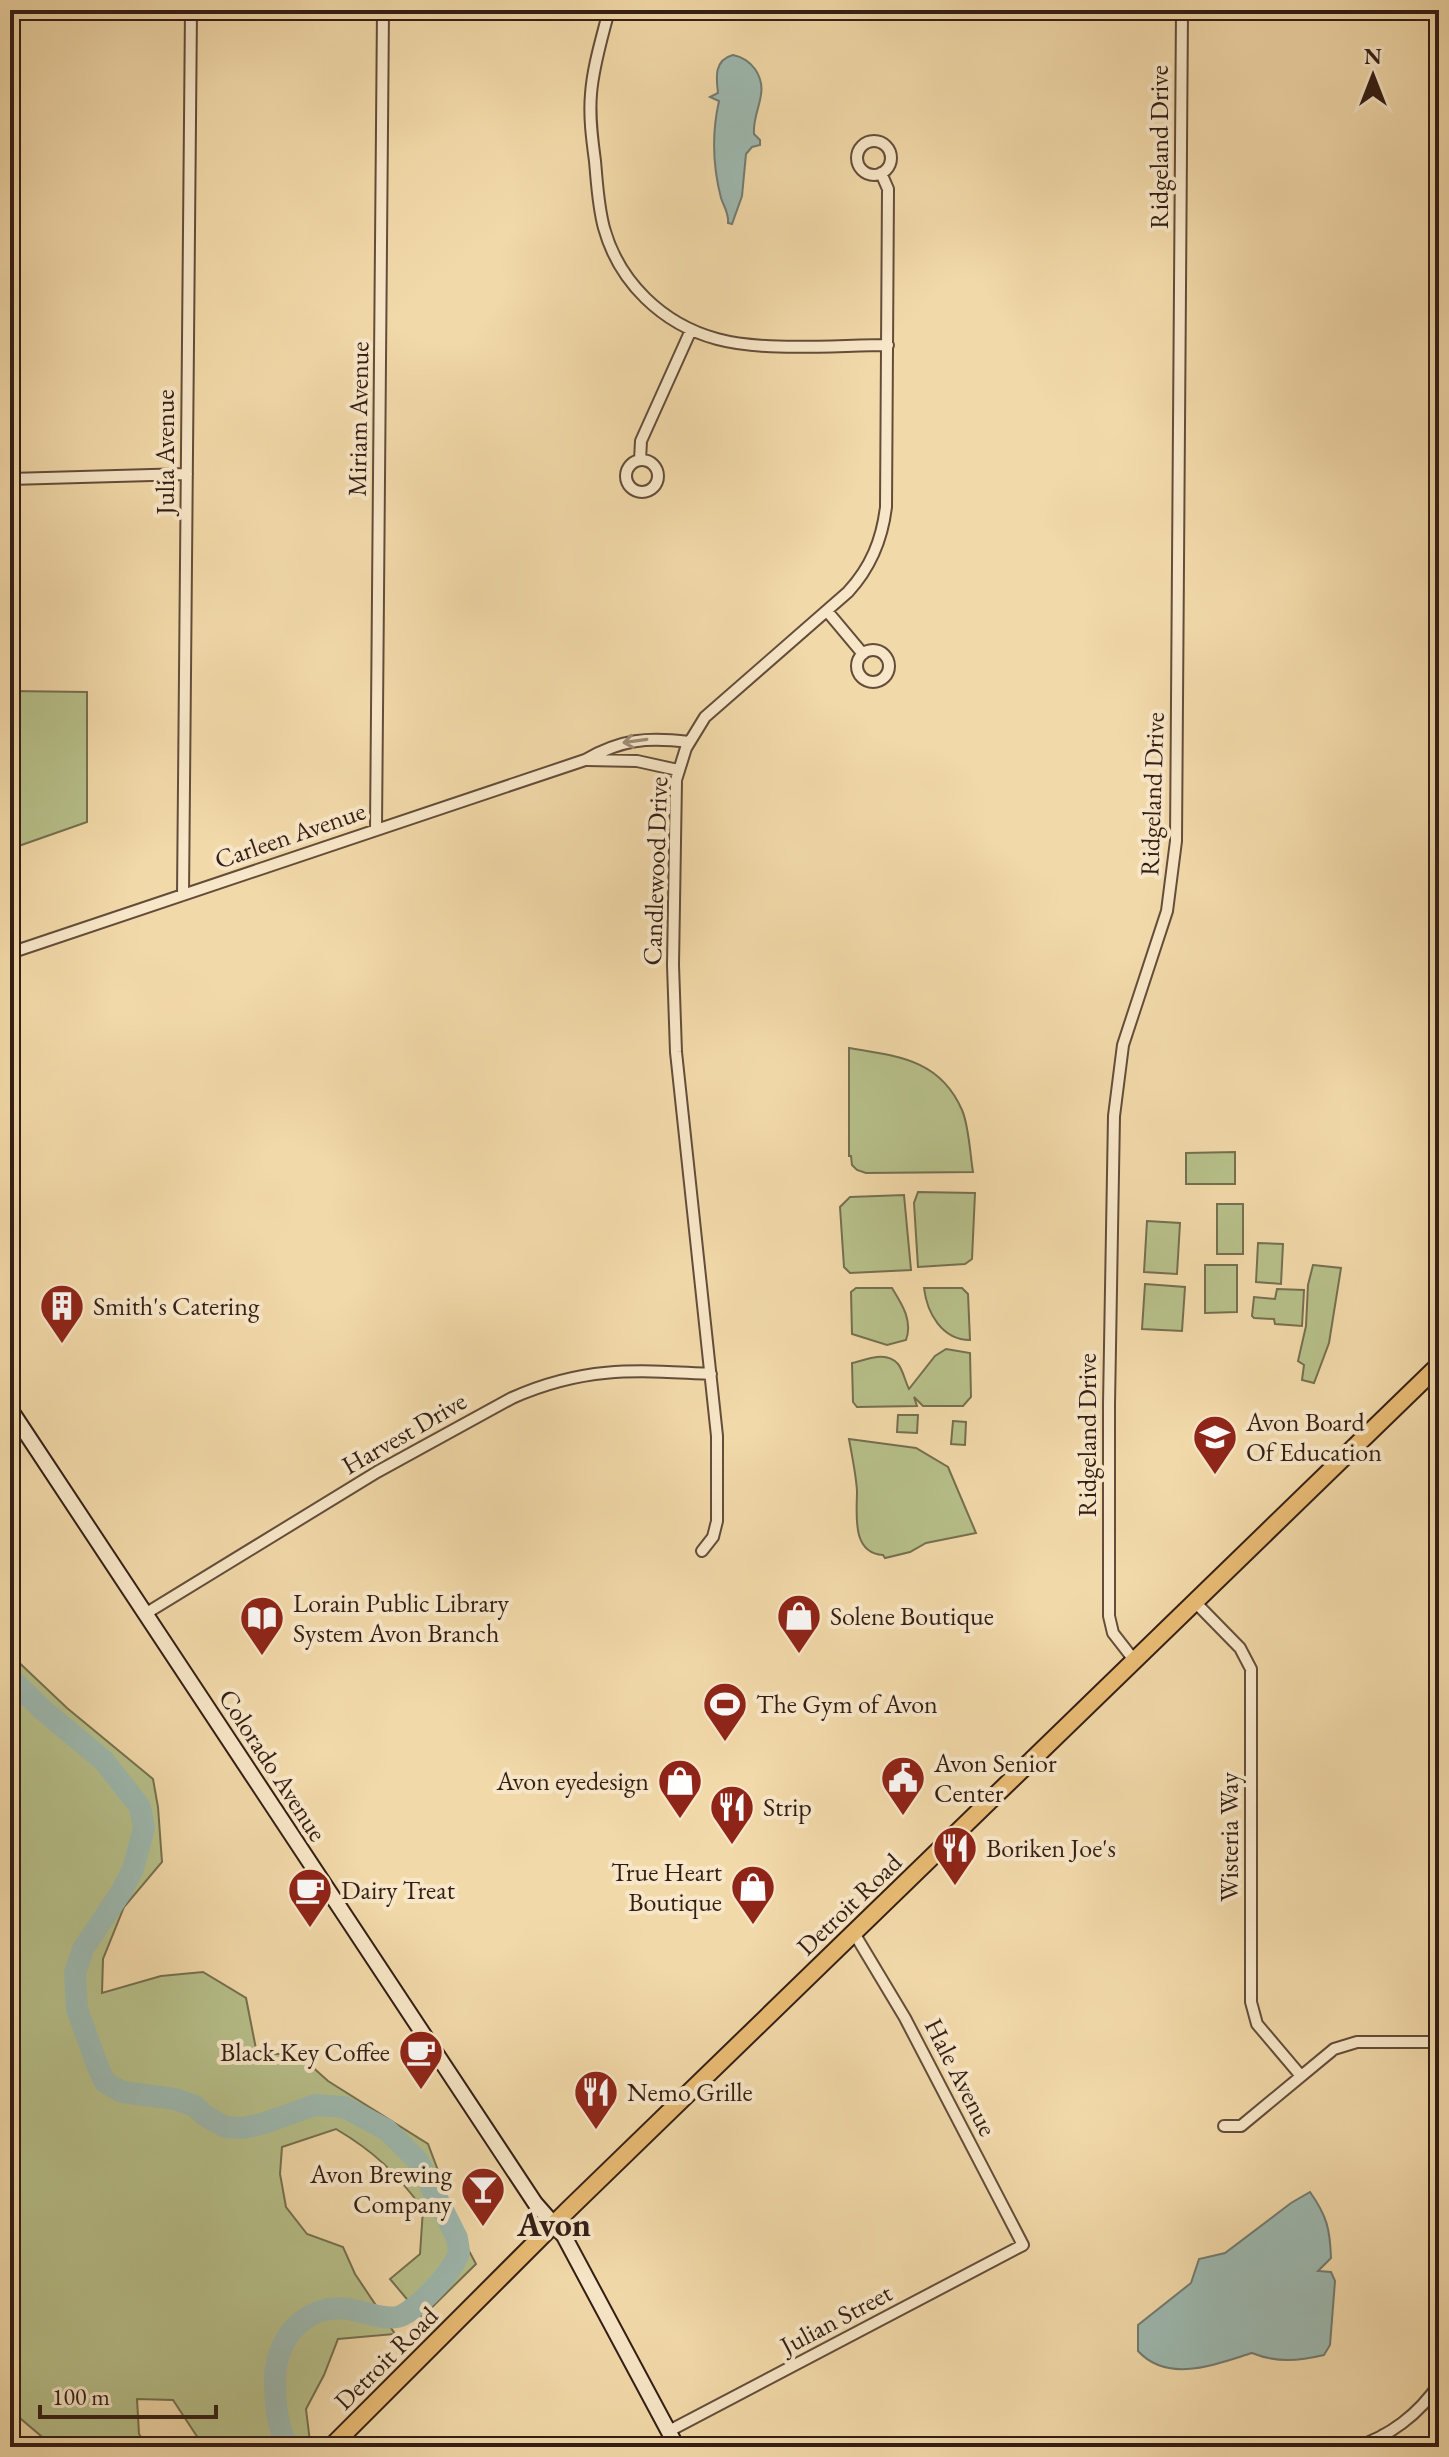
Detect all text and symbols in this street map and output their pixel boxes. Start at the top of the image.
north arrow [1333,36,1413,116]
text: N [1364,42,1382,71]
street label: Ridgeland Drive [1142,65,1176,229]
street label: Miriam Avenue [340,341,376,497]
street label: Julia Avenue [148,389,182,517]
street label: Ridgeland Drive [1132,712,1172,876]
one-way arrow [623,734,648,749]
street label: Candlewood Drive [635,776,675,966]
street label: Carleen Avenue [210,793,370,877]
building icon: Smith's Catering [38,1282,86,1345]
place label: Smith's Catering [93,1289,260,1323]
street label: Ridgeland Drive [1070,1353,1104,1517]
street label: Harvest Drive [336,1384,472,1482]
place label: Avon Board Of Education [1245,1405,1382,1469]
school or university icon: Avon Board Of Education [1191,1413,1239,1476]
place label: Lorain Public Library System Avon Branch [293,1586,510,1650]
shop icon: Solene Boutique [775,1592,823,1655]
library icon: Lorain Public Library System Avon Branch [238,1594,286,1657]
place label: Solene Boutique [830,1599,994,1633]
sports icon: The Gym of Avon [701,1680,749,1743]
street label: Colorado Avenue [211,1682,335,1848]
place label: The Gym of Avon [756,1687,938,1721]
place label: Avon Senior Center [933,1746,1057,1810]
public building icon: Avon Senior Center [879,1754,927,1817]
shop icon: Avon eyedesign [656,1757,704,1820]
place label: Avon eyedesign [495,1764,649,1798]
street label: Wisteria Way [1212,1772,1246,1902]
restaurant icon: Strip [708,1783,756,1846]
place label: Strip [763,1790,812,1824]
restaurant icon: Boriken Joe's [931,1824,979,1887]
place label: Boriken Joe's [986,1831,1116,1865]
street label: Detroit Road [789,1845,909,1963]
place label: True Heart Boutique [611,1855,722,1919]
shop icon: True Heart Boutique [729,1863,777,1926]
cafe icon: Dairy Treat [286,1866,334,1929]
place label: Dairy Treat [341,1873,455,1907]
street label: Hale Avenue [917,2012,1005,2142]
cafe icon: Black Key Coffee [397,2028,445,2091]
place label: Black Key Coffee [220,2035,390,2069]
restaurant icon: Nemo Grille [572,2068,620,2131]
place label: Nemo Grille [627,2075,753,2109]
place label: Avon Brewing Company [309,2157,453,2221]
bar icon: Avon Brewing Company [459,2165,507,2228]
district label: Avon [516,2202,591,2246]
street label: Julian Street [773,2275,898,2363]
street label: Detroit Road [327,2298,446,2417]
scale bar [40,2369,216,2419]
text: 100 m [52,2381,110,2412]

